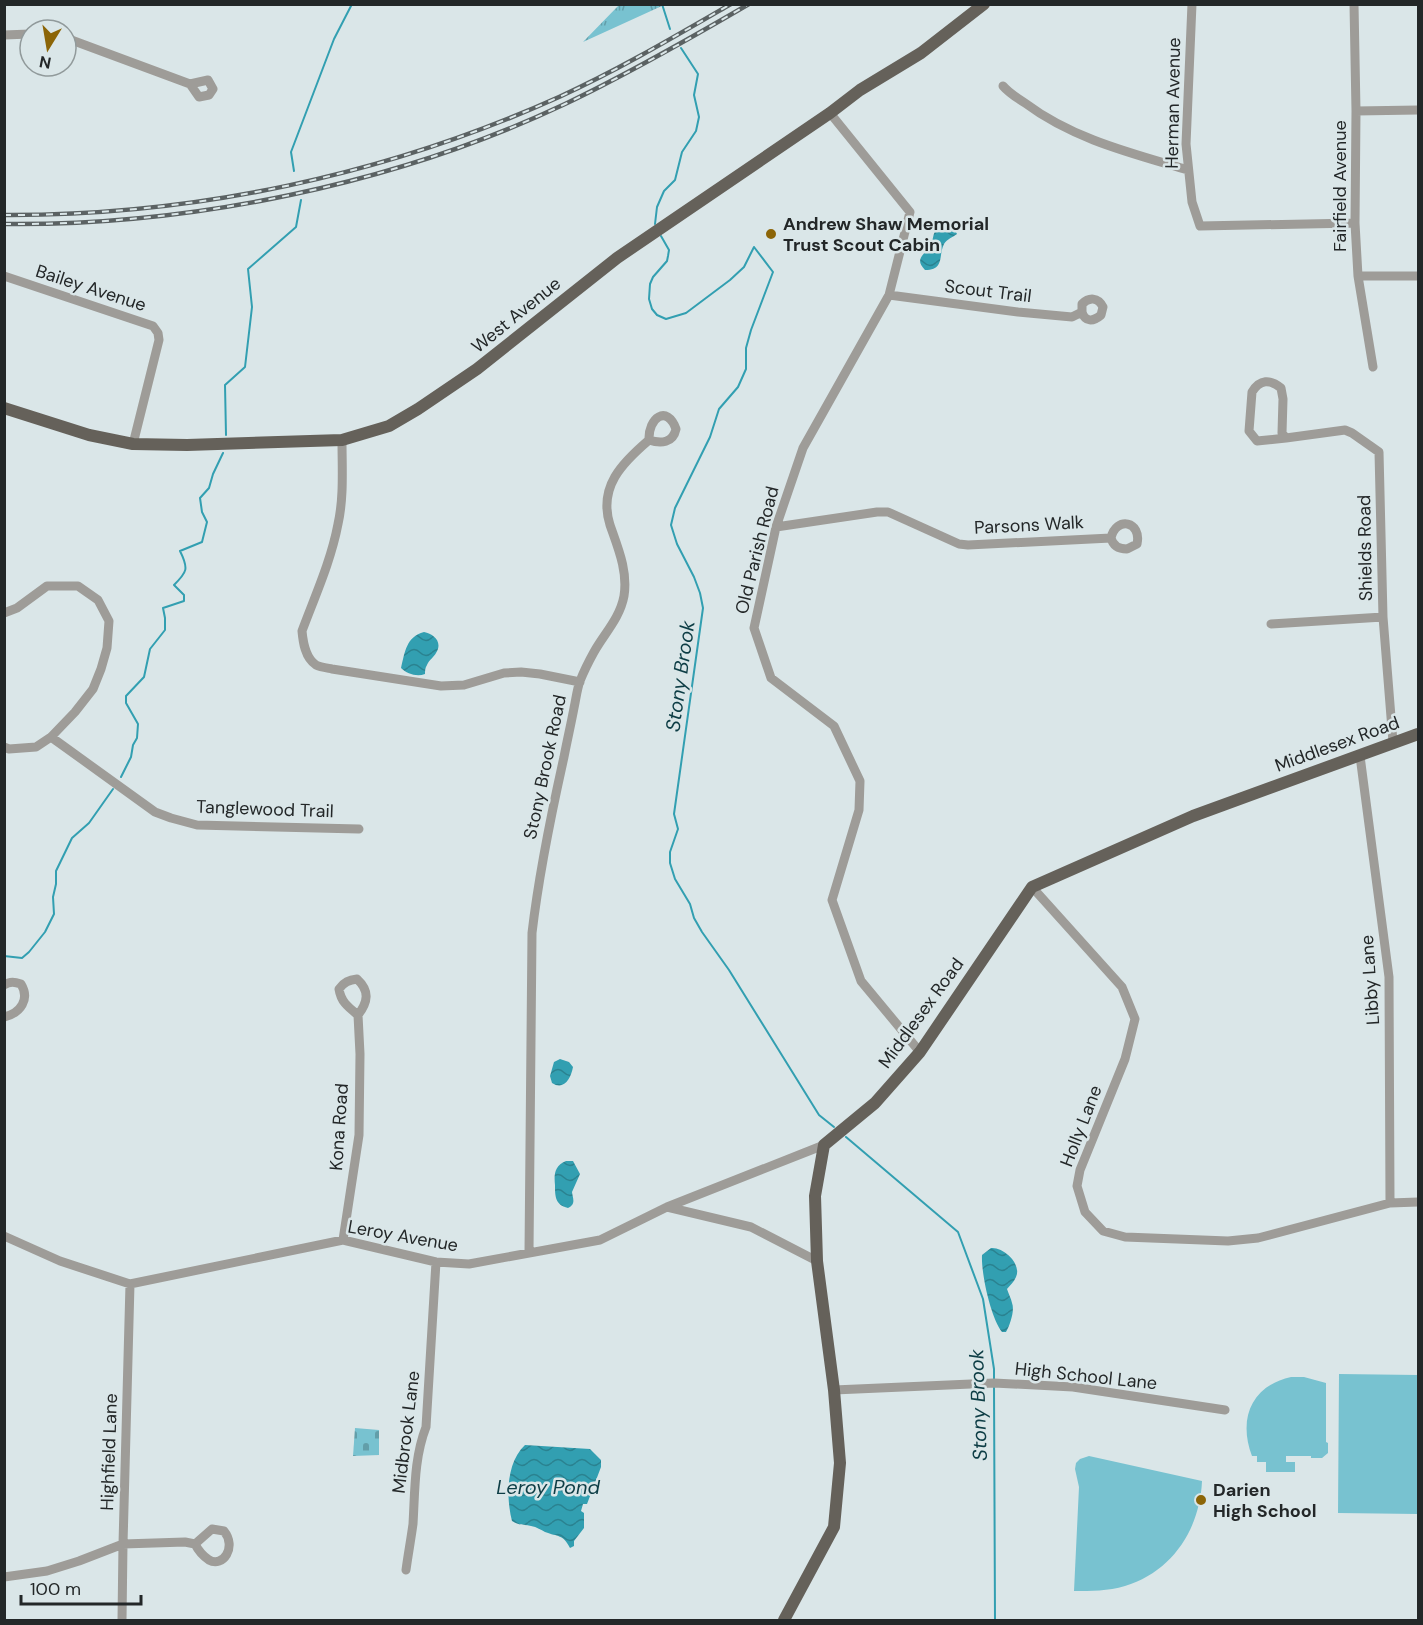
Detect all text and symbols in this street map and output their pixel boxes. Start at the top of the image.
north arrow [18,18,78,78]
street label: Herman Avenue [1160,37,1186,169]
text: N [38,51,53,74]
street label: Fairfield Avenue [1328,120,1352,252]
place label: Andrew Shaw Memorial Trust Scout Cabin [783,212,989,257]
marker: Andrew Shaw Memorial Trust Scout Cabin [764,227,778,241]
street label: Bailey Avenue [33,259,149,317]
street label: West Avenue [466,272,566,358]
street label: Scout Trail [943,274,1033,308]
street label: Old Parish Road [730,484,784,616]
street label: Shields Road [1352,495,1378,601]
street label: Parsons Walk [974,510,1084,540]
water label: Stony Brook [659,618,701,733]
street label: Stony Brook Road [518,693,572,841]
street label: Middlesex Road [1271,710,1403,778]
street label: Tanglewood Trail [196,795,334,823]
street label: Libby Lane [1355,934,1385,1026]
street label: Middlesex Road [873,953,969,1073]
street label: Holly Lane [1054,1082,1108,1170]
street label: Kona Road [324,1083,354,1171]
street label: Leroy Avenue [346,1214,460,1258]
water label: Stony Brook [963,1348,993,1461]
street label: High School Lane [1014,1357,1158,1395]
street label: Midbrook Lane [387,1369,425,1495]
street label: Highfield Lane [95,1393,123,1511]
water label: Leroy Pond [496,1474,600,1500]
place label: Darien High School [1213,1478,1317,1523]
marker: Darien High School [1194,1493,1208,1507]
scale bar [21,1568,141,1606]
text: 100 m [30,1577,81,1601]

